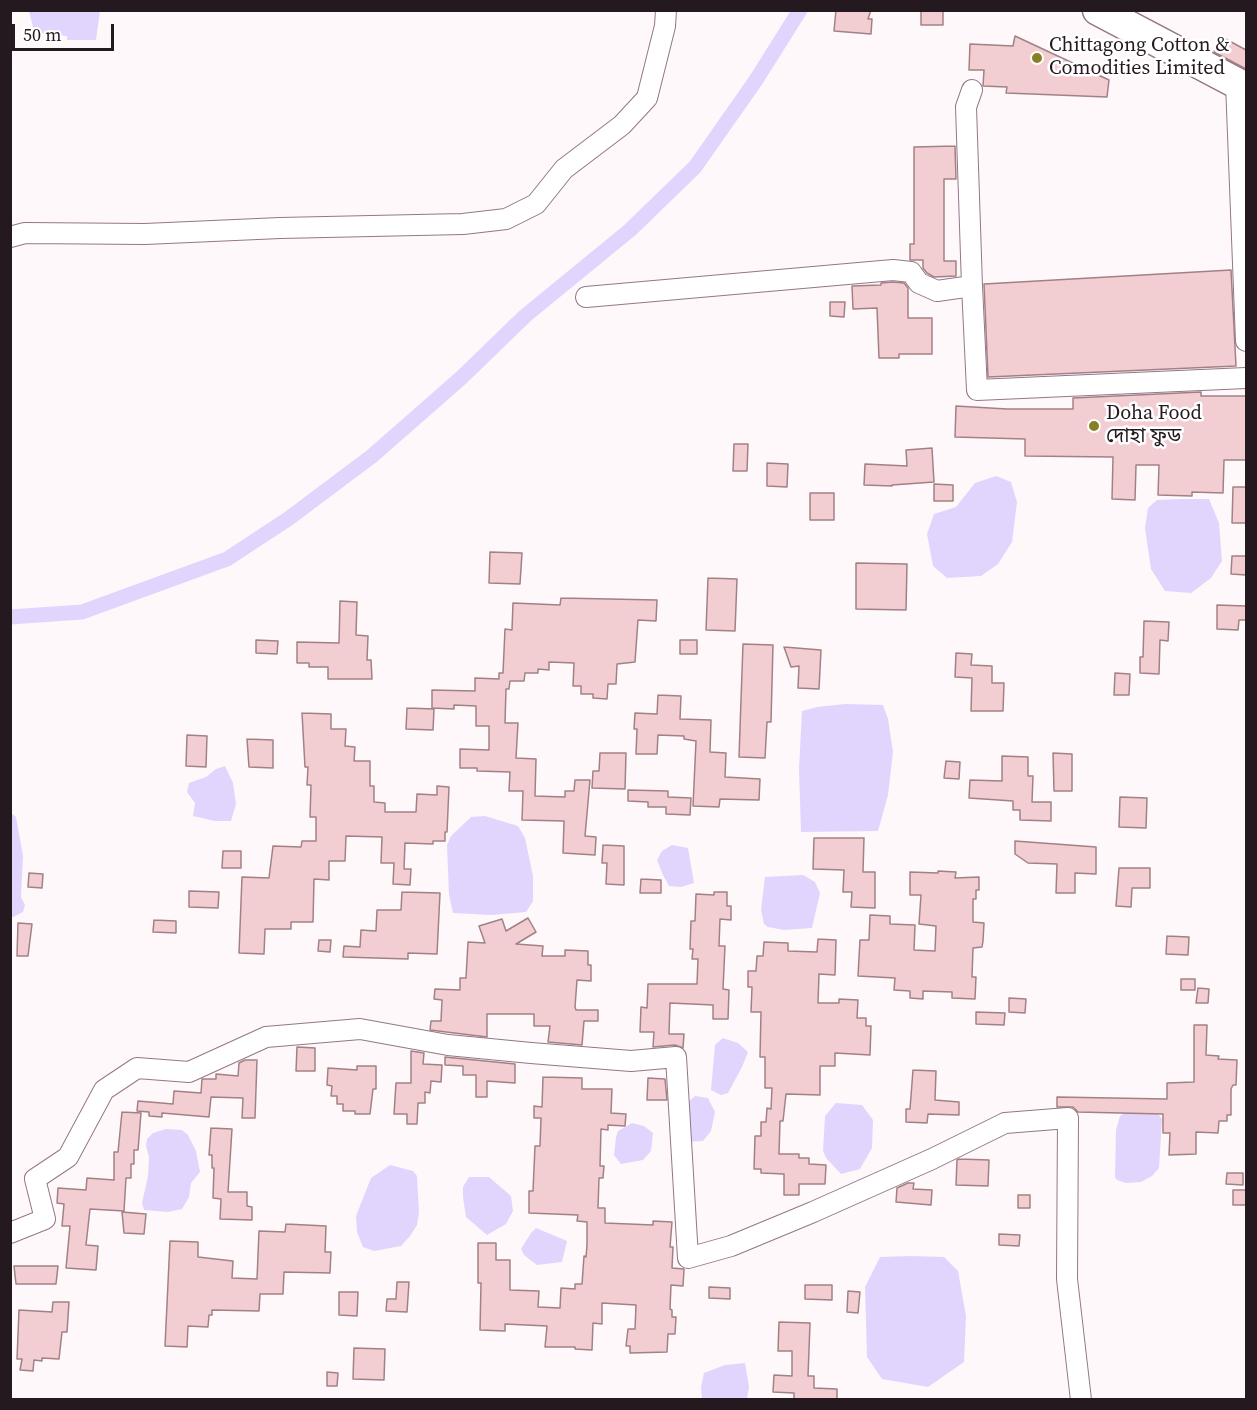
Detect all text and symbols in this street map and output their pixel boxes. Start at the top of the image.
scale bar [15,12,117,50]
text: 50 m [23,22,61,47]
place label: Chittagong Cotton & Comodities Limited [1049,34,1230,81]
marker: Chittagong Cotton & Comodities Limited [1030,51,1044,65]
place label: Doha Food দোহা ফুড [1106,402,1202,449]
marker: Doha Food দোহা ফুড [1087,419,1101,433]

